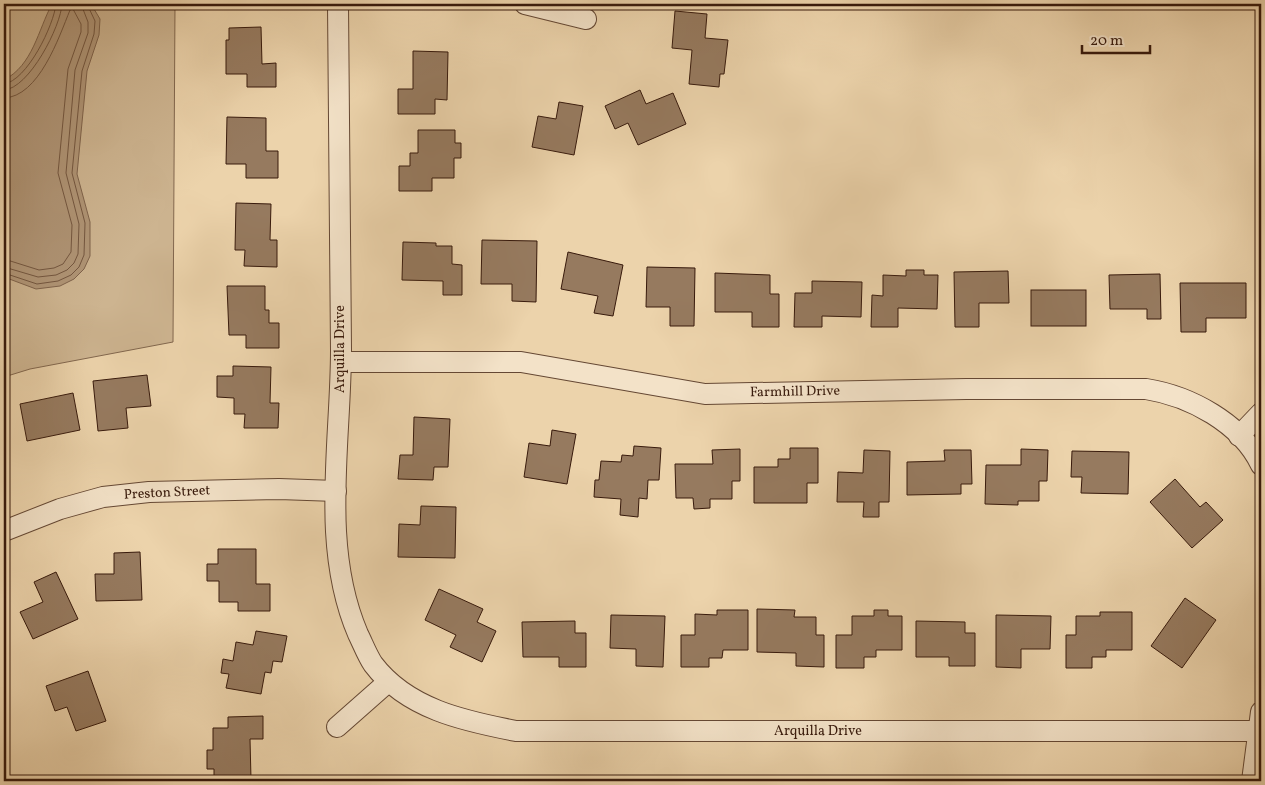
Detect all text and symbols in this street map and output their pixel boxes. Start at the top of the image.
scale bar [1082,22,1150,54]
text: 20 m [1090,31,1123,52]
street label: Arquilla Drive [331,305,350,393]
street label: Farmhill Drive [750,382,841,402]
street label: Preston Street [123,481,211,505]
street label: Arquilla Drive [774,722,862,741]

